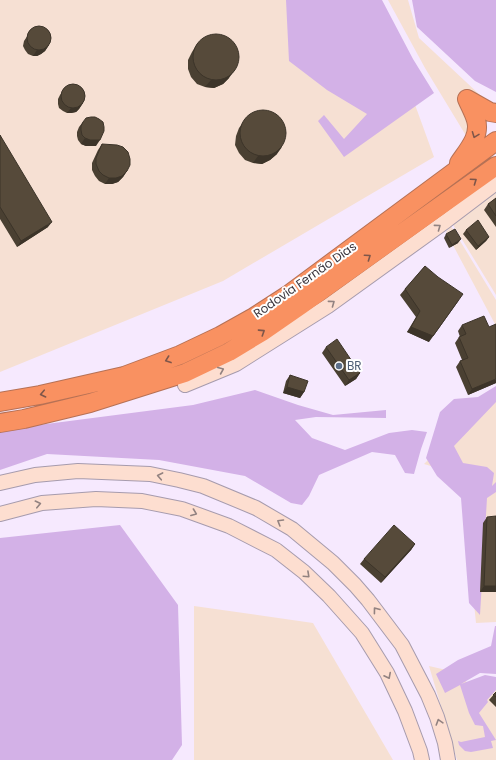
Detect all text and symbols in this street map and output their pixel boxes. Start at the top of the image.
one-way arrow [472,132,480,139]
one-way arrow [470,178,477,186]
one-way arrow [433,225,440,232]
street label: Rodovia Fernão Dias [250,238,360,322]
one-way arrow [364,254,371,262]
one-way arrow [328,301,335,308]
one-way arrow [258,329,265,336]
one-way arrow [165,355,172,363]
place label: BR [347,357,362,374]
marker: BR [334,361,344,371]
one-way arrow [217,367,225,375]
one-way arrow [40,390,46,398]
one-way arrow [156,472,163,481]
one-way arrow [35,500,41,508]
one-way arrow [190,509,197,517]
one-way arrow [277,520,284,527]
one-way arrow [302,570,310,578]
one-way arrow [373,607,380,614]
one-way arrow [383,671,391,679]
one-way arrow [435,719,443,726]

